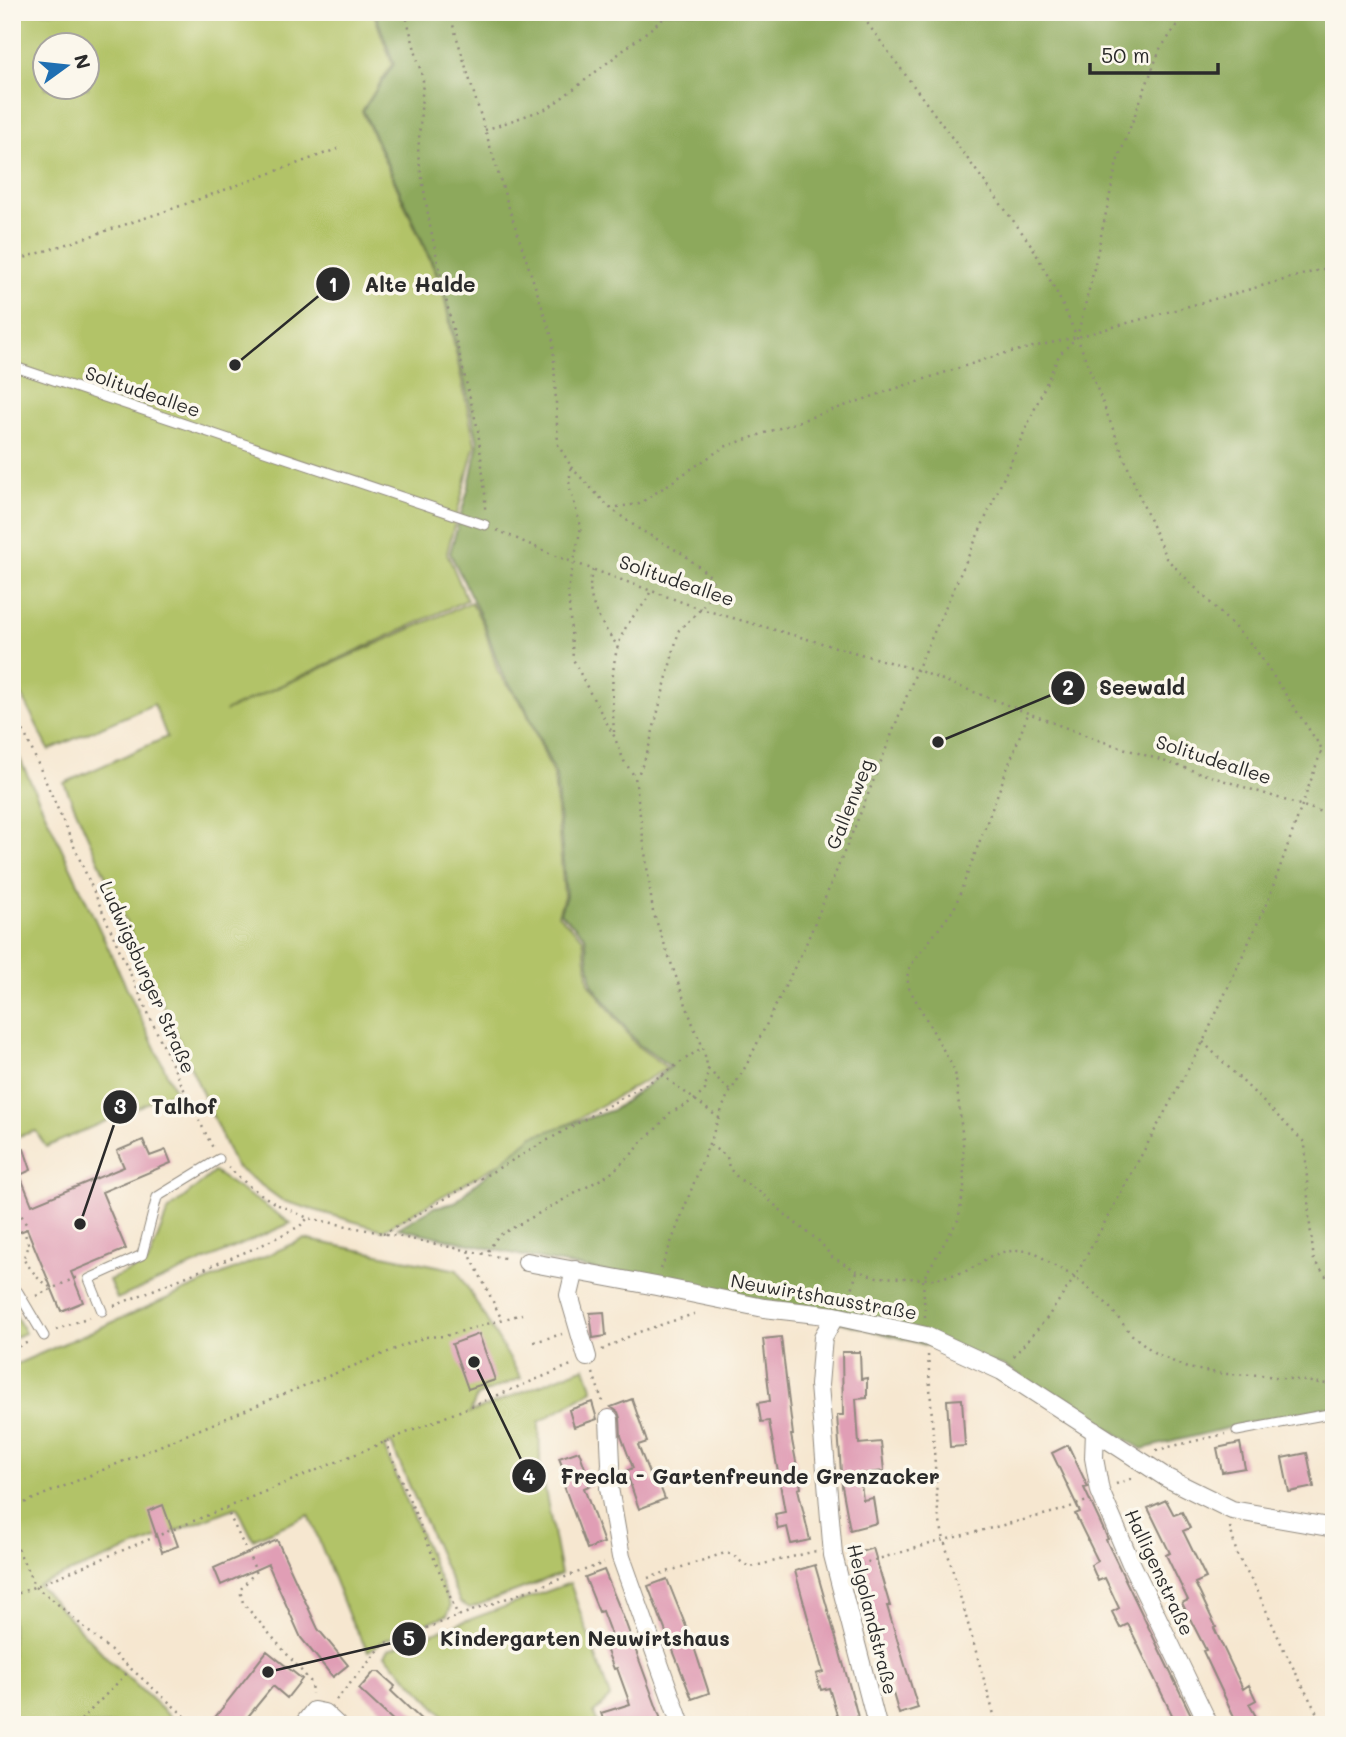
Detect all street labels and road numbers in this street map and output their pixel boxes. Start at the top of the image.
street label: Solitudeallee [82,360,204,422]
street label: Solitudeallee [616,549,738,611]
street label: Solitudeallee [1153,729,1275,789]
street label: Gallenweg [820,755,878,853]
street label: Ludwigsburger Straße [94,877,202,1077]
street label: Neuwirtshausstraße [729,1267,919,1325]
street label: Halligenstraße [1120,1505,1200,1639]
street label: Helgolandstraße [842,1541,904,1697]

